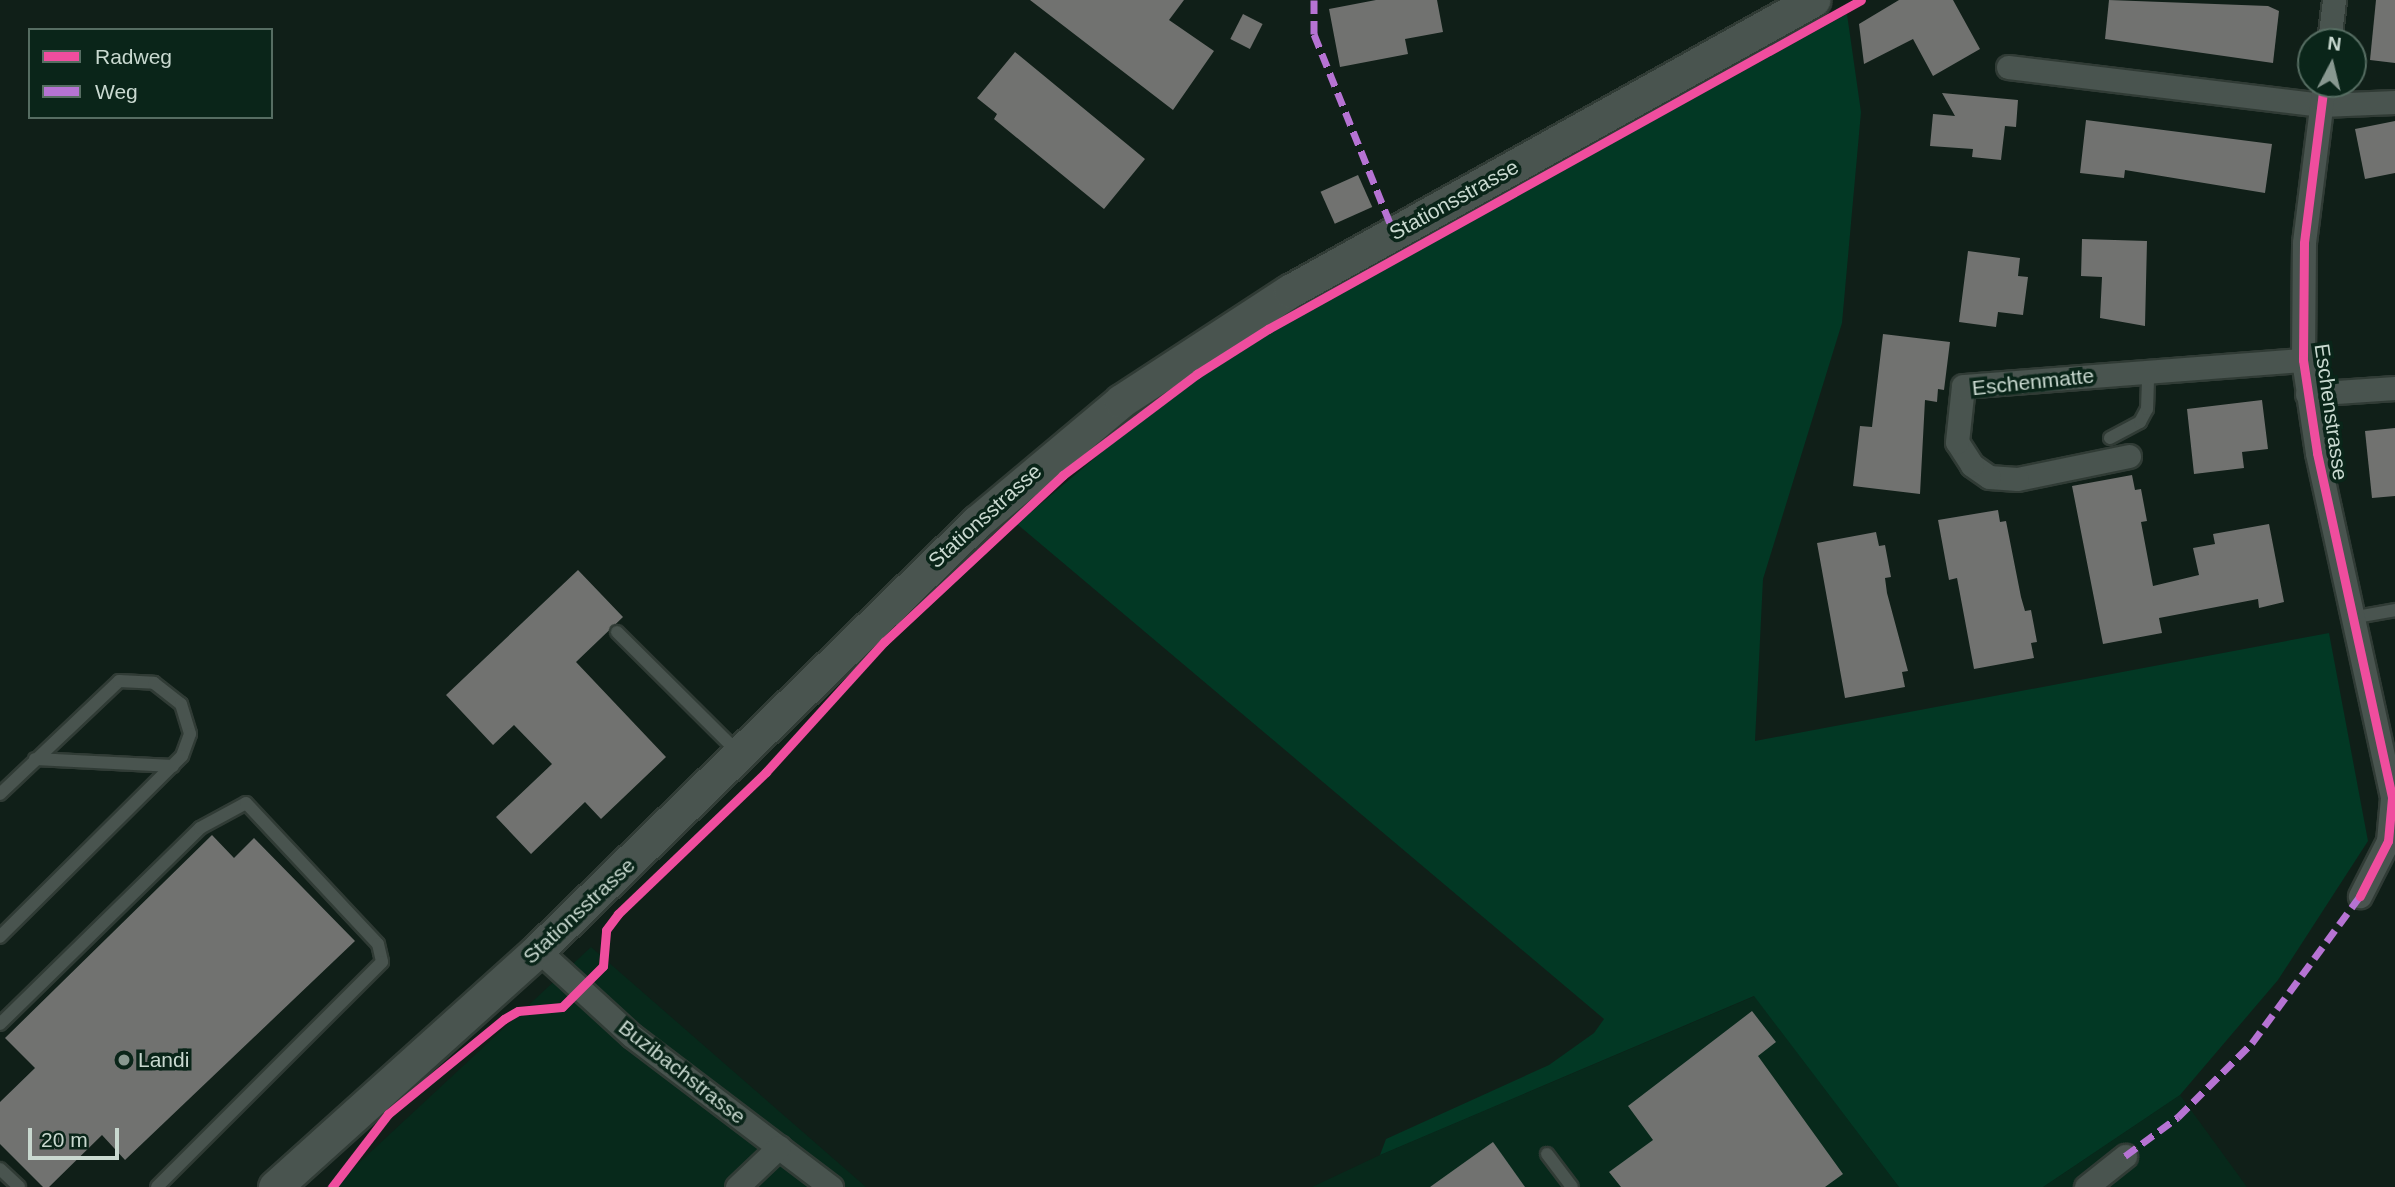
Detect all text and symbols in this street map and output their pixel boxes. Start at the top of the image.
legend [28,28,273,119]
north arrow [2297,28,2367,98]
text: N [2326,32,2342,55]
text: Radweg [95,45,172,68]
text: Weg [95,80,138,103]
street label: Stationsstrasse [1385,154,1523,246]
street label: Eschenstrasse [2309,342,2353,482]
street label: Eschenmatte [1971,363,2095,401]
street label: Stationsstrasse [923,459,1047,573]
street label: Stationsstrasse [518,853,640,969]
street label: Buzibachstrasse [614,1015,750,1129]
place label: Landi [138,1047,189,1073]
marker: Landi [116,1052,132,1068]
scale bar [32,1114,122,1158]
text: 20 m [41,1128,88,1151]

